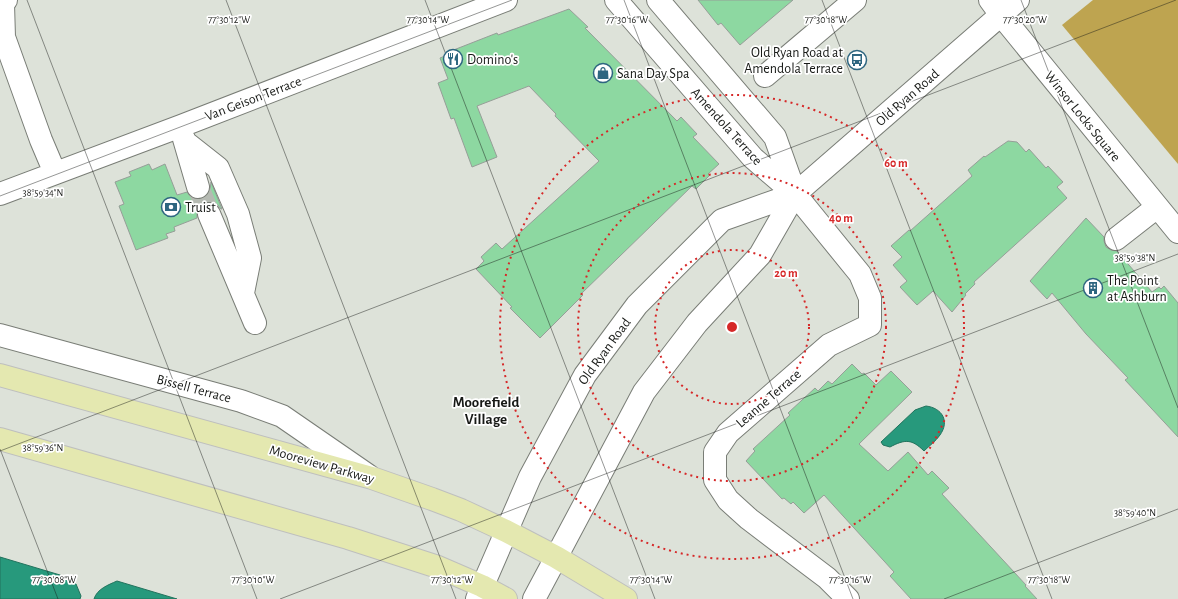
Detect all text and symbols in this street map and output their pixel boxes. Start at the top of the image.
text: 77°30'12"W [208,15,250,25]
text: 77°30'14"W [407,15,449,25]
text: 77°30'16"W [606,15,648,25]
text: 77°30'18"W [805,15,847,25]
text: 77°30'20"W [1003,15,1047,25]
place label: Old Ryan Road at Amendola Terrace [744,46,844,76]
restaurant icon: Domino's [442,48,464,70]
bus stop icon: Old Ryan Road at Amendola Terrace [846,49,868,71]
place label: Domino's [467,53,518,67]
shop icon: Sana Day Spa [592,62,614,84]
place label: Sana Day Spa [617,67,690,81]
street label: Old Ryan Road [873,67,942,129]
street label: Winsor Locks Square [1042,69,1123,164]
street label: Van Geison Terrace [203,74,303,124]
street label: Amendola Terrace [688,85,765,168]
text: 60 m [884,157,908,169]
text: 38°59'34"N [23,188,63,198]
bank icon: Truist [160,196,182,218]
place label: Truist [185,201,216,215]
text: 40 m [829,212,853,224]
text: 38°59'38"N [1115,253,1155,263]
text: 20 m [774,267,798,279]
place label: The Point at Ashburn [1107,274,1167,304]
building icon: The Point at Ashburn [1082,277,1104,299]
street label: Old Ryan Road [576,316,634,388]
centre of rings [725,320,739,334]
street label: Leanne Terrace [733,367,804,431]
street label: Bissell Terrace [155,372,233,406]
district label: Moorefield Village [453,395,519,427]
text: 38°59'36"N [23,443,63,453]
street label: Mooreview Parkway [268,443,376,487]
text: 38°59'40"N [1114,508,1156,518]
text: 77°30'08"W [32,575,76,585]
text: 77°30'10"W [232,575,275,585]
text: 77°30'12"W [431,575,473,585]
text: 77°30'14"W [630,575,672,585]
text: 77°30'16"W [829,575,871,585]
text: 77°30'18"W [1028,575,1070,585]

